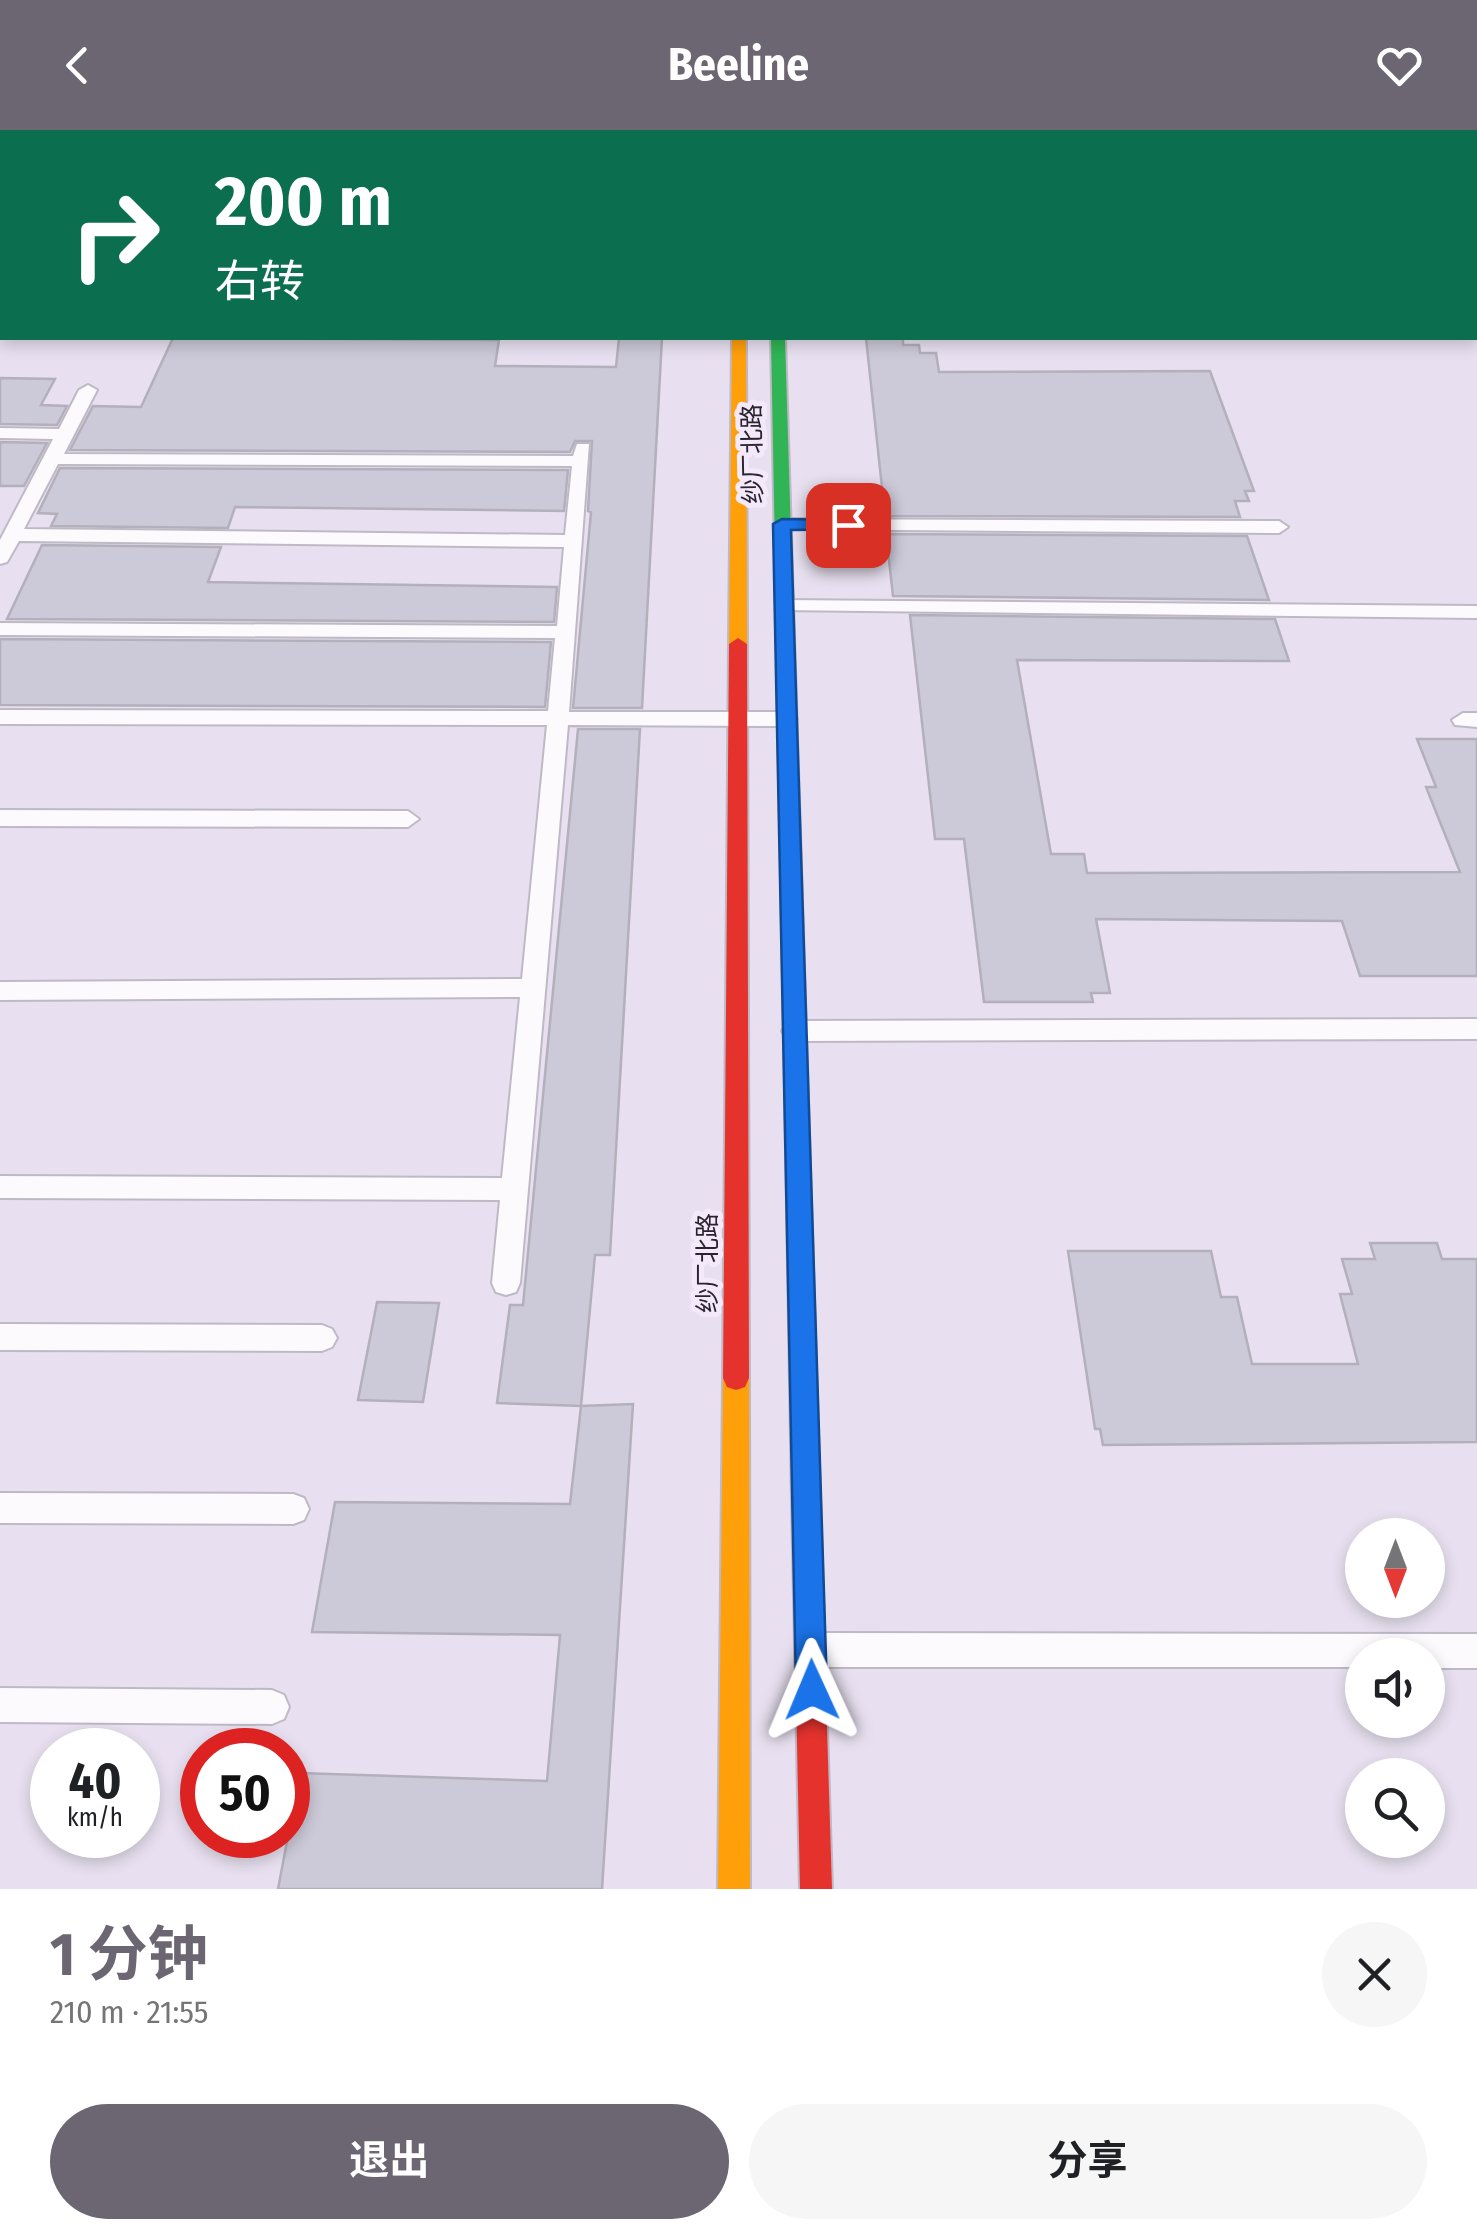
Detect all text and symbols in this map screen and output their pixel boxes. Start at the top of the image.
icon: back [50,38,105,93]
text: Beeline [668,38,809,92]
icon: heart [1372,38,1427,93]
text: 200 m [215,160,392,244]
icon: right [50,170,180,300]
text: 右转 [215,255,305,309]
street label: 纱厂北路 [737,404,769,504]
pin [806,483,891,568]
icon: arrive [821,498,876,553]
street label: 纱厂北路 [693,1213,723,1313]
north arrow [1345,1518,1445,1618]
map controls [1345,1518,1445,1858]
position arrow [760,1638,864,1742]
button: sound [1345,1638,1445,1738]
speed limit sign: 50 [180,1728,310,1858]
text: 40 [68,1751,121,1811]
button: search [1345,1758,1445,1858]
text: km/h [67,1803,123,1833]
text: 1 分钟 [50,1919,208,1991]
button: close [1322,1922,1427,2027]
text: 210 m · 21:55 [50,1993,209,2031]
button: 退出 [50,2104,729,2219]
button: 分享 [749,2104,1427,2219]

